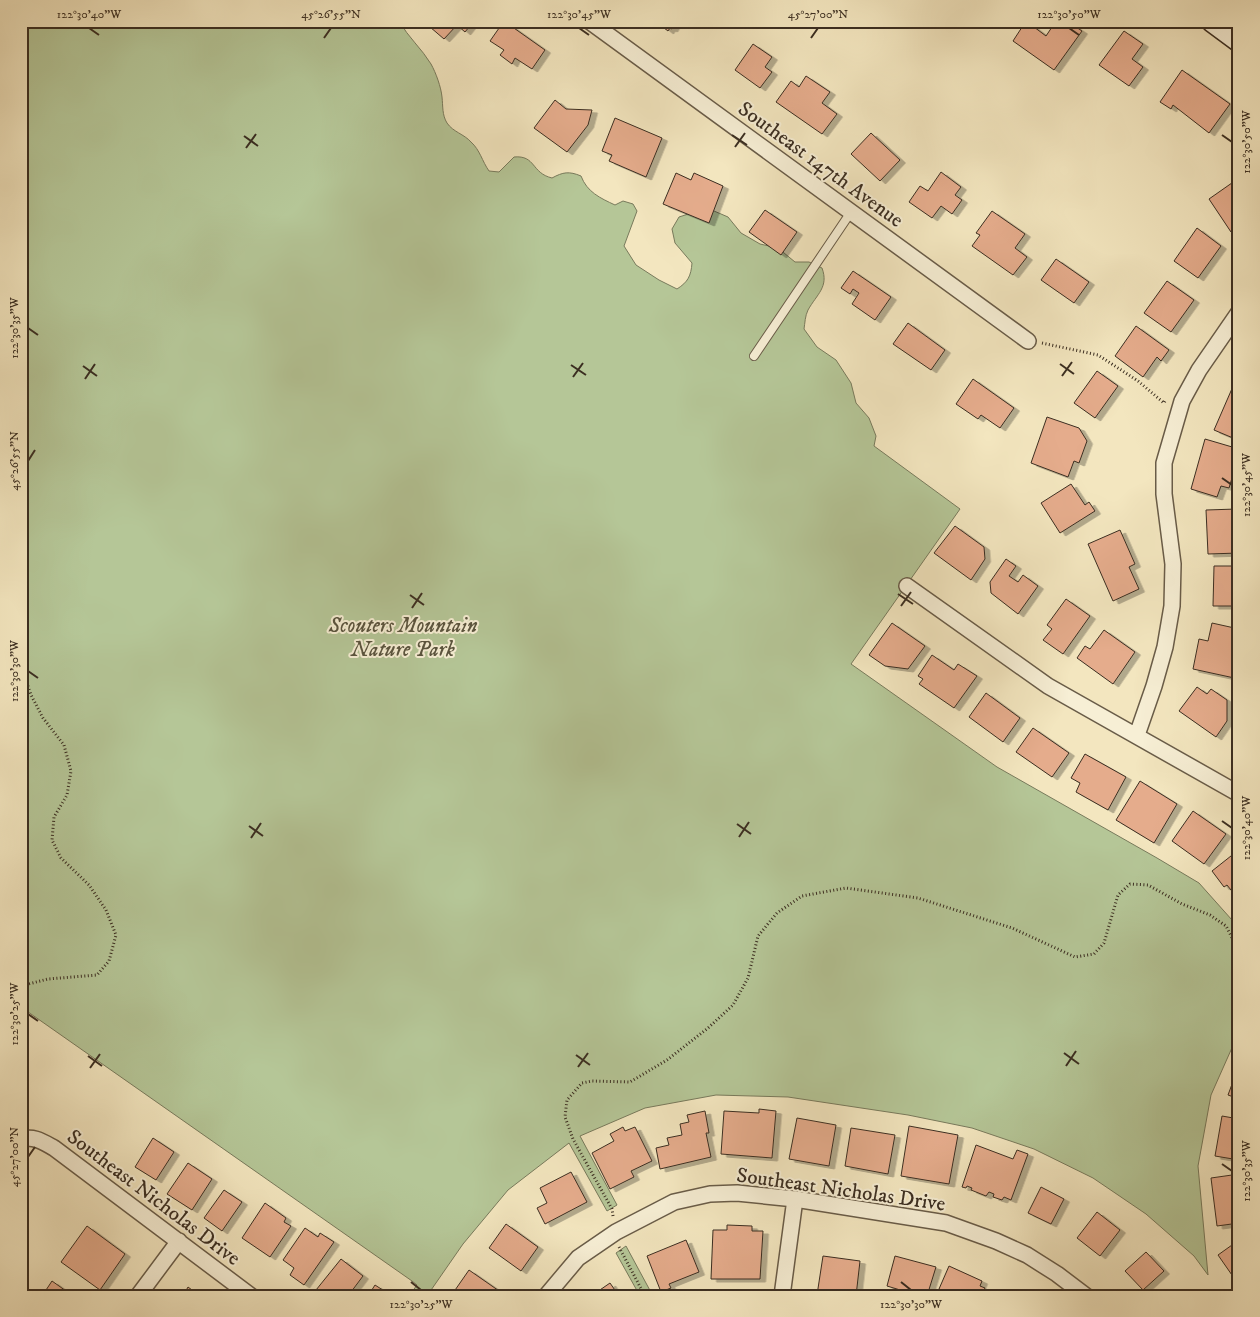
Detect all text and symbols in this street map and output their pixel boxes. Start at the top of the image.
text: 122°30'40"W [57,7,122,22]
text: 45°26'55"N [301,7,361,22]
text: 122°30'45"W [547,7,612,22]
text: 45°27'00"N [788,7,848,22]
text: 122°30'50"W [1037,7,1102,22]
street label: Southeast 147th Avenue [733,96,908,234]
text: 122°30'50"W [1239,109,1254,174]
text: 122°30'35"W [7,296,22,359]
text: 45°26'55"N [7,431,22,491]
text: 122°30'45"W [1239,452,1254,517]
park label: Scouters Mountain Nature Park [328,613,478,663]
text: 122°30'30"W [7,639,22,702]
text: 122°30'40"W [1239,795,1254,860]
text: 122°30'25"W [7,982,22,1045]
street label: Southeast Nicholas Drive [61,1124,246,1272]
text: 45°27'00"N [7,1127,22,1187]
text: 122°30'35"W [1239,1139,1254,1202]
street label: Southeast Nicholas Drive [735,1162,947,1218]
text: 122°30'25"W [390,1297,453,1312]
text: 122°30'30"W [880,1297,943,1312]

